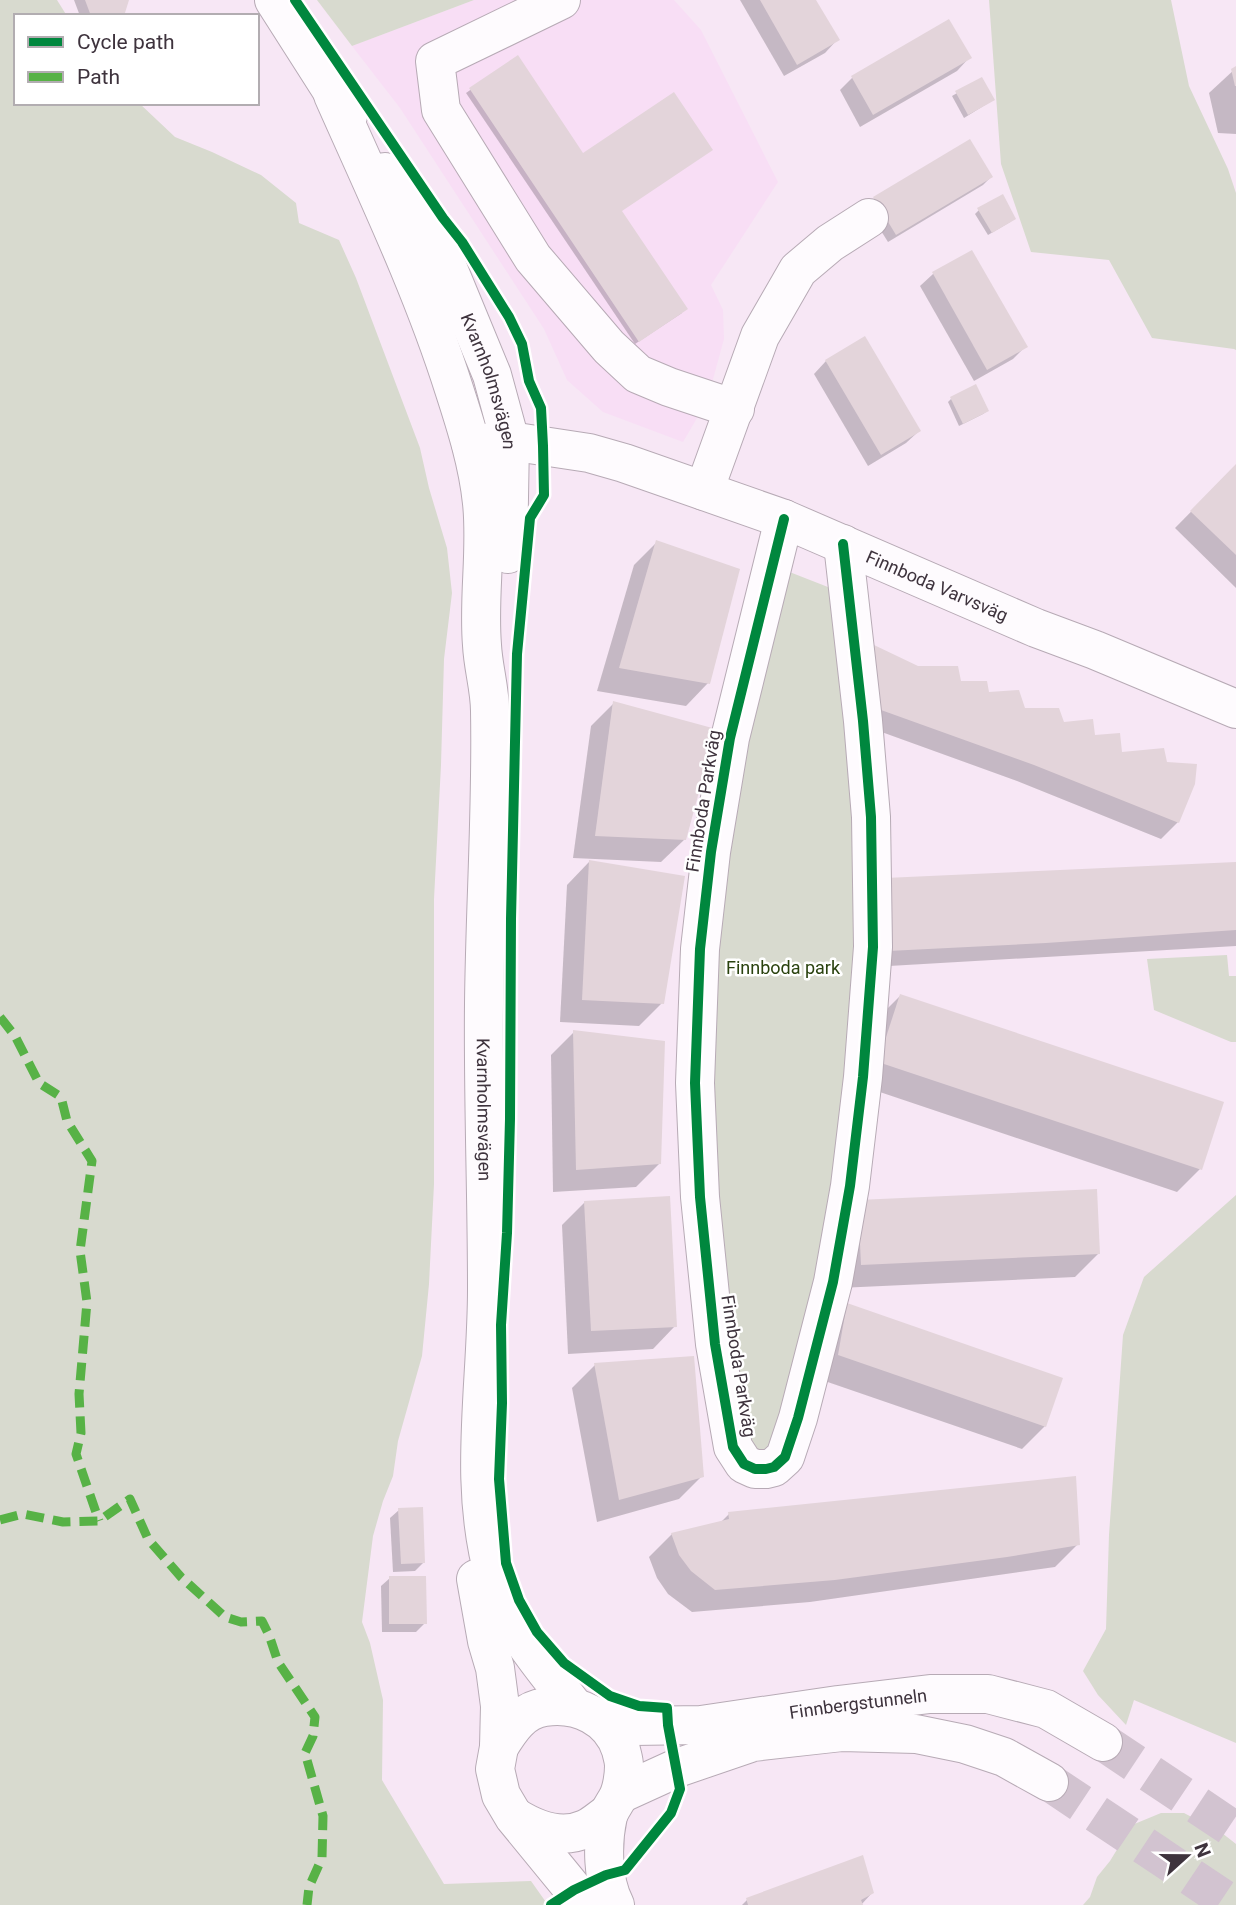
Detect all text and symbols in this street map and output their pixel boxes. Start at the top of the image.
legend [14,14,259,105]
text: Cycle path [77,30,175,54]
text: Path [77,65,120,89]
street label: Kvarnholmsvägen [457,310,521,450]
street label: Finnboda Varvsväg [863,545,1012,625]
street label: Finnboda Parkväg [681,728,725,874]
park label: Finnboda park [726,957,841,978]
street label: Kvarnholmsvägen [473,1038,496,1181]
street label: Finnboda Parkväg [717,1293,761,1439]
street label: Finnbergstunneln [788,1684,928,1723]
north arrow [1152,1821,1222,1891]
text: N [1189,1840,1216,1860]

